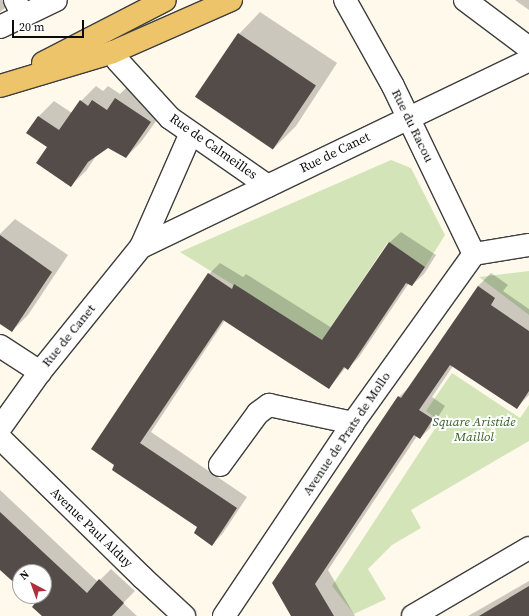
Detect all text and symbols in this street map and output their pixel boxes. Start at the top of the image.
scale bar [14,12,86,38]
text: 20 m [19,19,45,35]
street label: Rue du Racou [388,87,436,165]
street label: Rue de Calmeilles [166,111,260,183]
street label: Rue de Canet [297,129,373,177]
street label: Rue de Canet [39,302,99,370]
street label: Avenue de Prats de Mollo [300,369,394,499]
park label: Square Aristide Maillol [433,415,515,446]
street label: Avenue Paul Alduy [47,485,135,571]
north arrow [12,564,52,604]
text: N [17,567,32,584]

